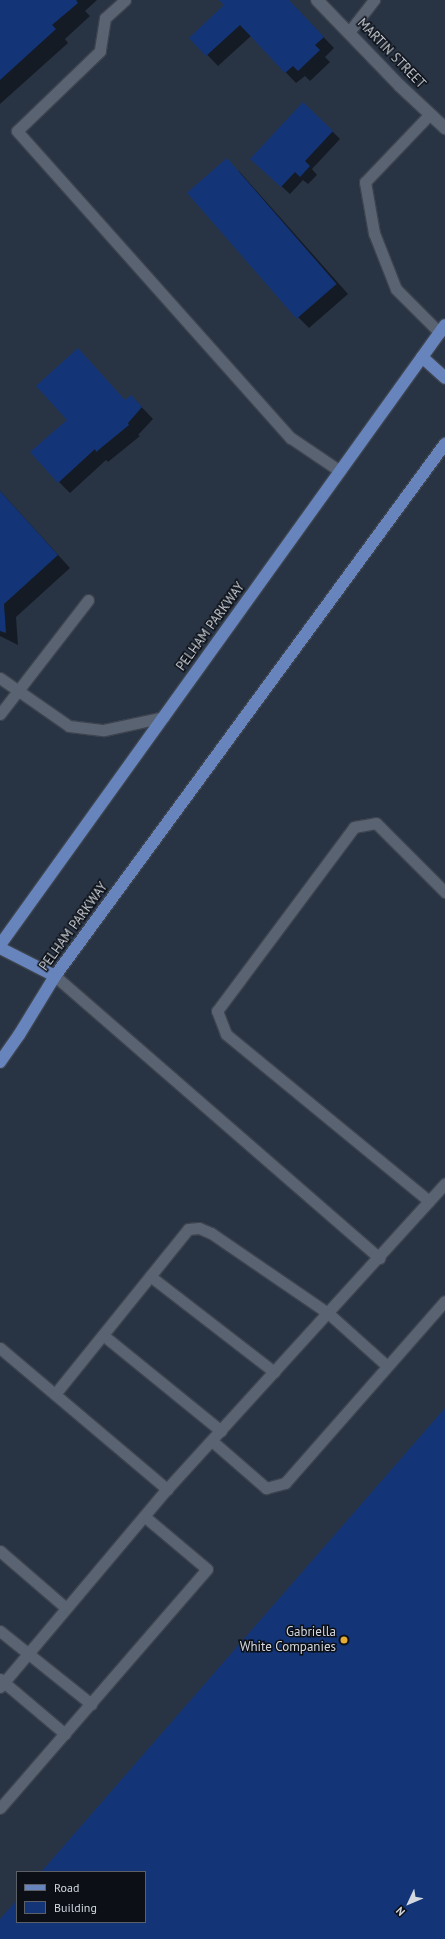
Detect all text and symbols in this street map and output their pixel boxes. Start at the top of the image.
street label: MARTIN STREET [354,16,428,92]
street label: PELHAM PARKWAY [174,580,248,674]
street label: PELHAM PARKWAY [37,880,111,974]
place label: Gabriella White Companies [240,1625,336,1656]
marker: Gabriella White Companies [339,1635,349,1645]
legend [16,1871,146,1923]
text: Road [54,1880,79,1895]
north arrow [389,1883,429,1923]
text: Building [54,1900,97,1915]
text: N [393,1904,408,1919]

